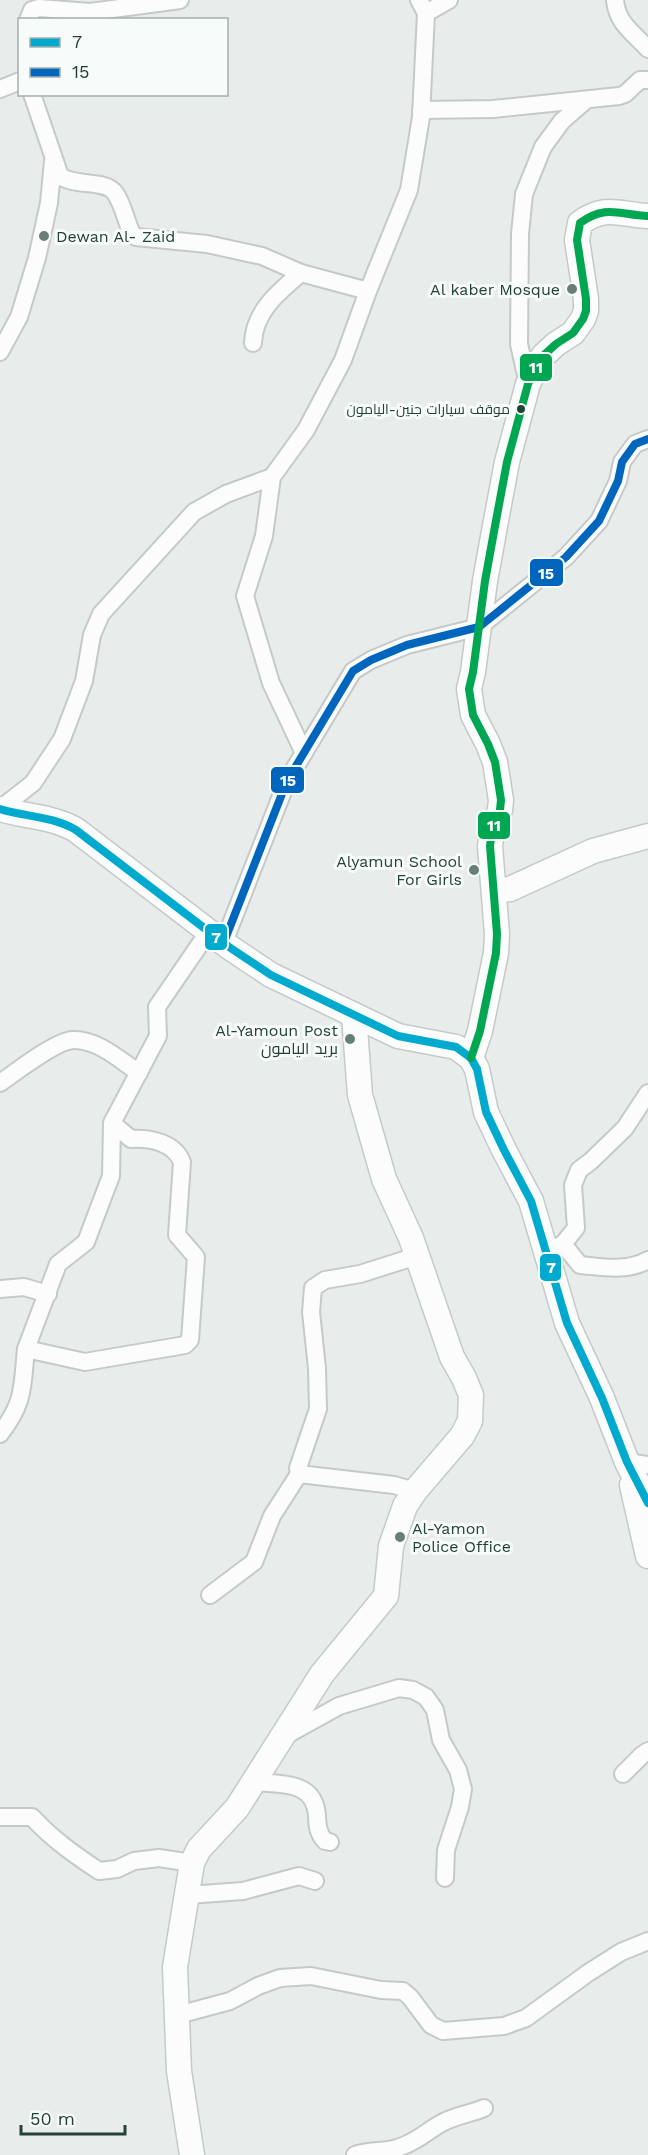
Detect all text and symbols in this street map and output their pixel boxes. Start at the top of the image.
legend [18,18,228,96]
text: 7 [72,31,82,52]
text: 15 [72,61,90,82]
place label: Dewan Al- Zaid [56,227,175,246]
marker: Dewan Al- Zaid [37,229,51,243]
place label: Al kaber Mosque [430,280,560,299]
marker: Al kaber Mosque [565,282,579,296]
line badge: 11 [519,353,553,382]
text: 11 [529,358,543,377]
place label: موقف سيارات جنين-اليامون [347,401,510,417]
marker: موقف سيارات جنين-اليامون [515,403,527,415]
line badge: 15 [529,558,564,587]
text: 15 [538,564,554,583]
line badge: 15 [270,766,305,794]
text: 15 [280,771,296,790]
line badge: 11 [477,811,511,840]
text: 11 [487,816,501,835]
place label: Alyamun School For Girls [336,852,462,889]
marker: Alyamun School For Girls [467,863,481,877]
line badge: 7 [204,923,228,951]
text: 7 [211,928,221,947]
place label: Al-Yamoun Post بريد اليامون [215,1021,338,1059]
marker: Al-Yamoun Post بريد اليامون [343,1032,357,1046]
line badge: 7 [539,1253,562,1282]
text: 7 [546,1258,556,1277]
place label: Al-Yamon Police Office [412,1519,511,1556]
marker: Al-Yamon Police Office [393,1530,407,1544]
scale bar [21,2098,124,2136]
text: 50 m [30,2108,75,2129]

